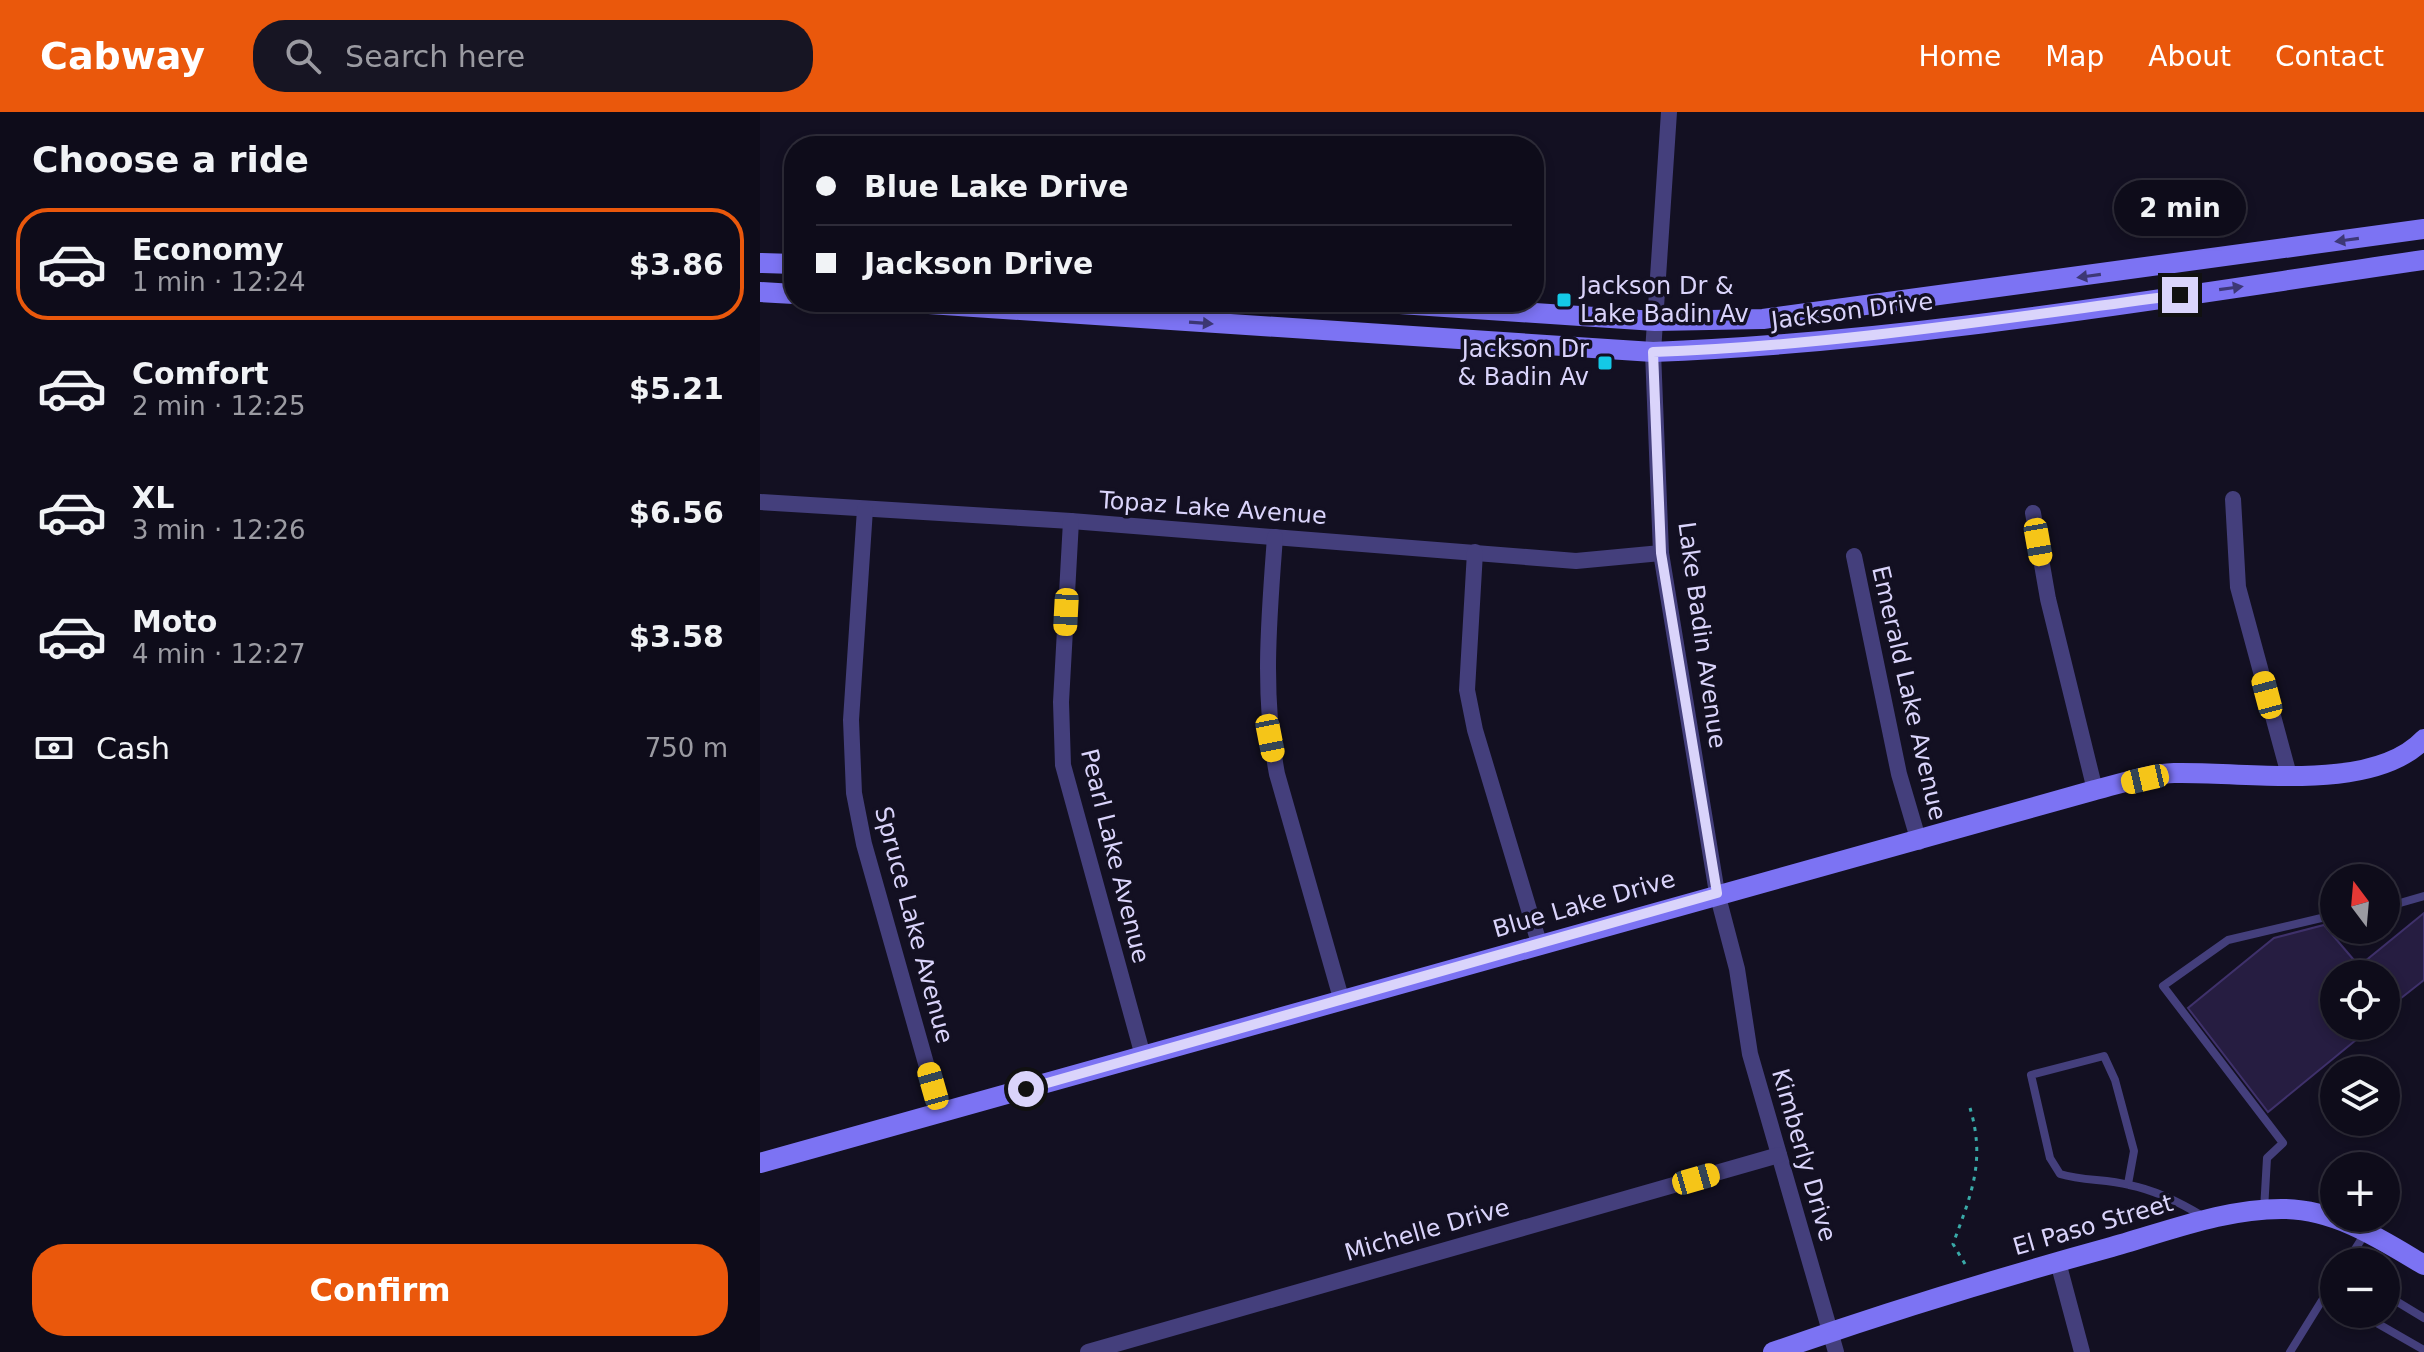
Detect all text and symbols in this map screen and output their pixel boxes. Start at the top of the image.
search box [253,20,813,92]
text: Cabway [40,34,205,78]
icon: search [281,34,325,78]
text: Search here [345,39,525,74]
text: Home [1918,40,2001,73]
text: Map [2045,40,2104,73]
text: About [2148,40,2231,73]
text: Contact [2275,40,2384,73]
text: Choose a ride [32,139,309,180]
text: Blue Lake Drive [864,169,1128,204]
callout: 2 min [2114,179,2246,235]
text: 2 min [2139,193,2221,223]
icon: car [36,228,108,300]
text: Economy [132,232,284,267]
one-way arrow [2334,234,2359,247]
text: Jackson Drive [864,246,1093,281]
text: $3.86 [629,247,724,282]
text: 1 min · 12:24 [132,267,306,297]
one-way arrow [2076,270,2101,283]
place label: Jackson Dr & Lake Badin Av [1578,272,1749,328]
route end [2162,277,2198,313]
one-way arrow [2219,281,2244,294]
street label: Jackson Drive [1767,287,1935,335]
marker: Jackson Dr & Lake Badin Av [1555,291,1573,309]
one-way arrow [1189,317,1214,330]
place label: Jackson Dr & Badin Av [1458,335,1589,391]
icon: car [36,352,108,424]
marker: Jackson Dr & Badin Av [1596,354,1614,372]
text: Comfort [132,356,269,391]
text: $5.21 [629,371,724,406]
text: 2 min · 12:25 [132,391,306,421]
icon: car [36,476,108,548]
text: XL [132,480,174,515]
street label: Topaz Lake Avenue [1097,486,1328,530]
text: $6.56 [629,495,724,530]
text: 3 min · 12:26 [132,515,306,545]
car [2022,516,2054,568]
street label: Lake Badin Avenue [1672,520,1732,750]
street label: Emerald Lake Avenue [1866,563,1952,823]
car [1053,587,1079,637]
icon: car [36,600,108,672]
text: Moto [132,604,217,639]
text: $3.58 [629,619,724,654]
text: 4 min · 12:27 [132,639,306,669]
car [2249,669,2285,721]
car [1254,712,1286,764]
icon: cash [32,726,76,770]
text: Cash [96,731,170,766]
text: 750 m [645,733,728,763]
street label: Pearl Lake Avenue [1075,746,1155,966]
car [2119,762,2171,796]
street label: Spruce Lake Avenue [869,804,959,1046]
north arrow [2320,864,2400,944]
map controls [2320,864,2400,1328]
street label: Blue Lake Drive [1490,865,1678,943]
button: locate [2320,960,2400,1040]
button: layers [2320,1056,2400,1136]
car [915,1060,951,1112]
street label: Kimberly Drive [1766,1066,1842,1244]
route start [1008,1071,1044,1107]
button: + [2320,1152,2400,1232]
car [1670,1161,1722,1197]
street label: El Paso Street [2010,1189,2176,1261]
street label: Michelle Drive [1341,1193,1513,1267]
button: Confirm [32,1244,728,1336]
button: − [2320,1248,2400,1328]

